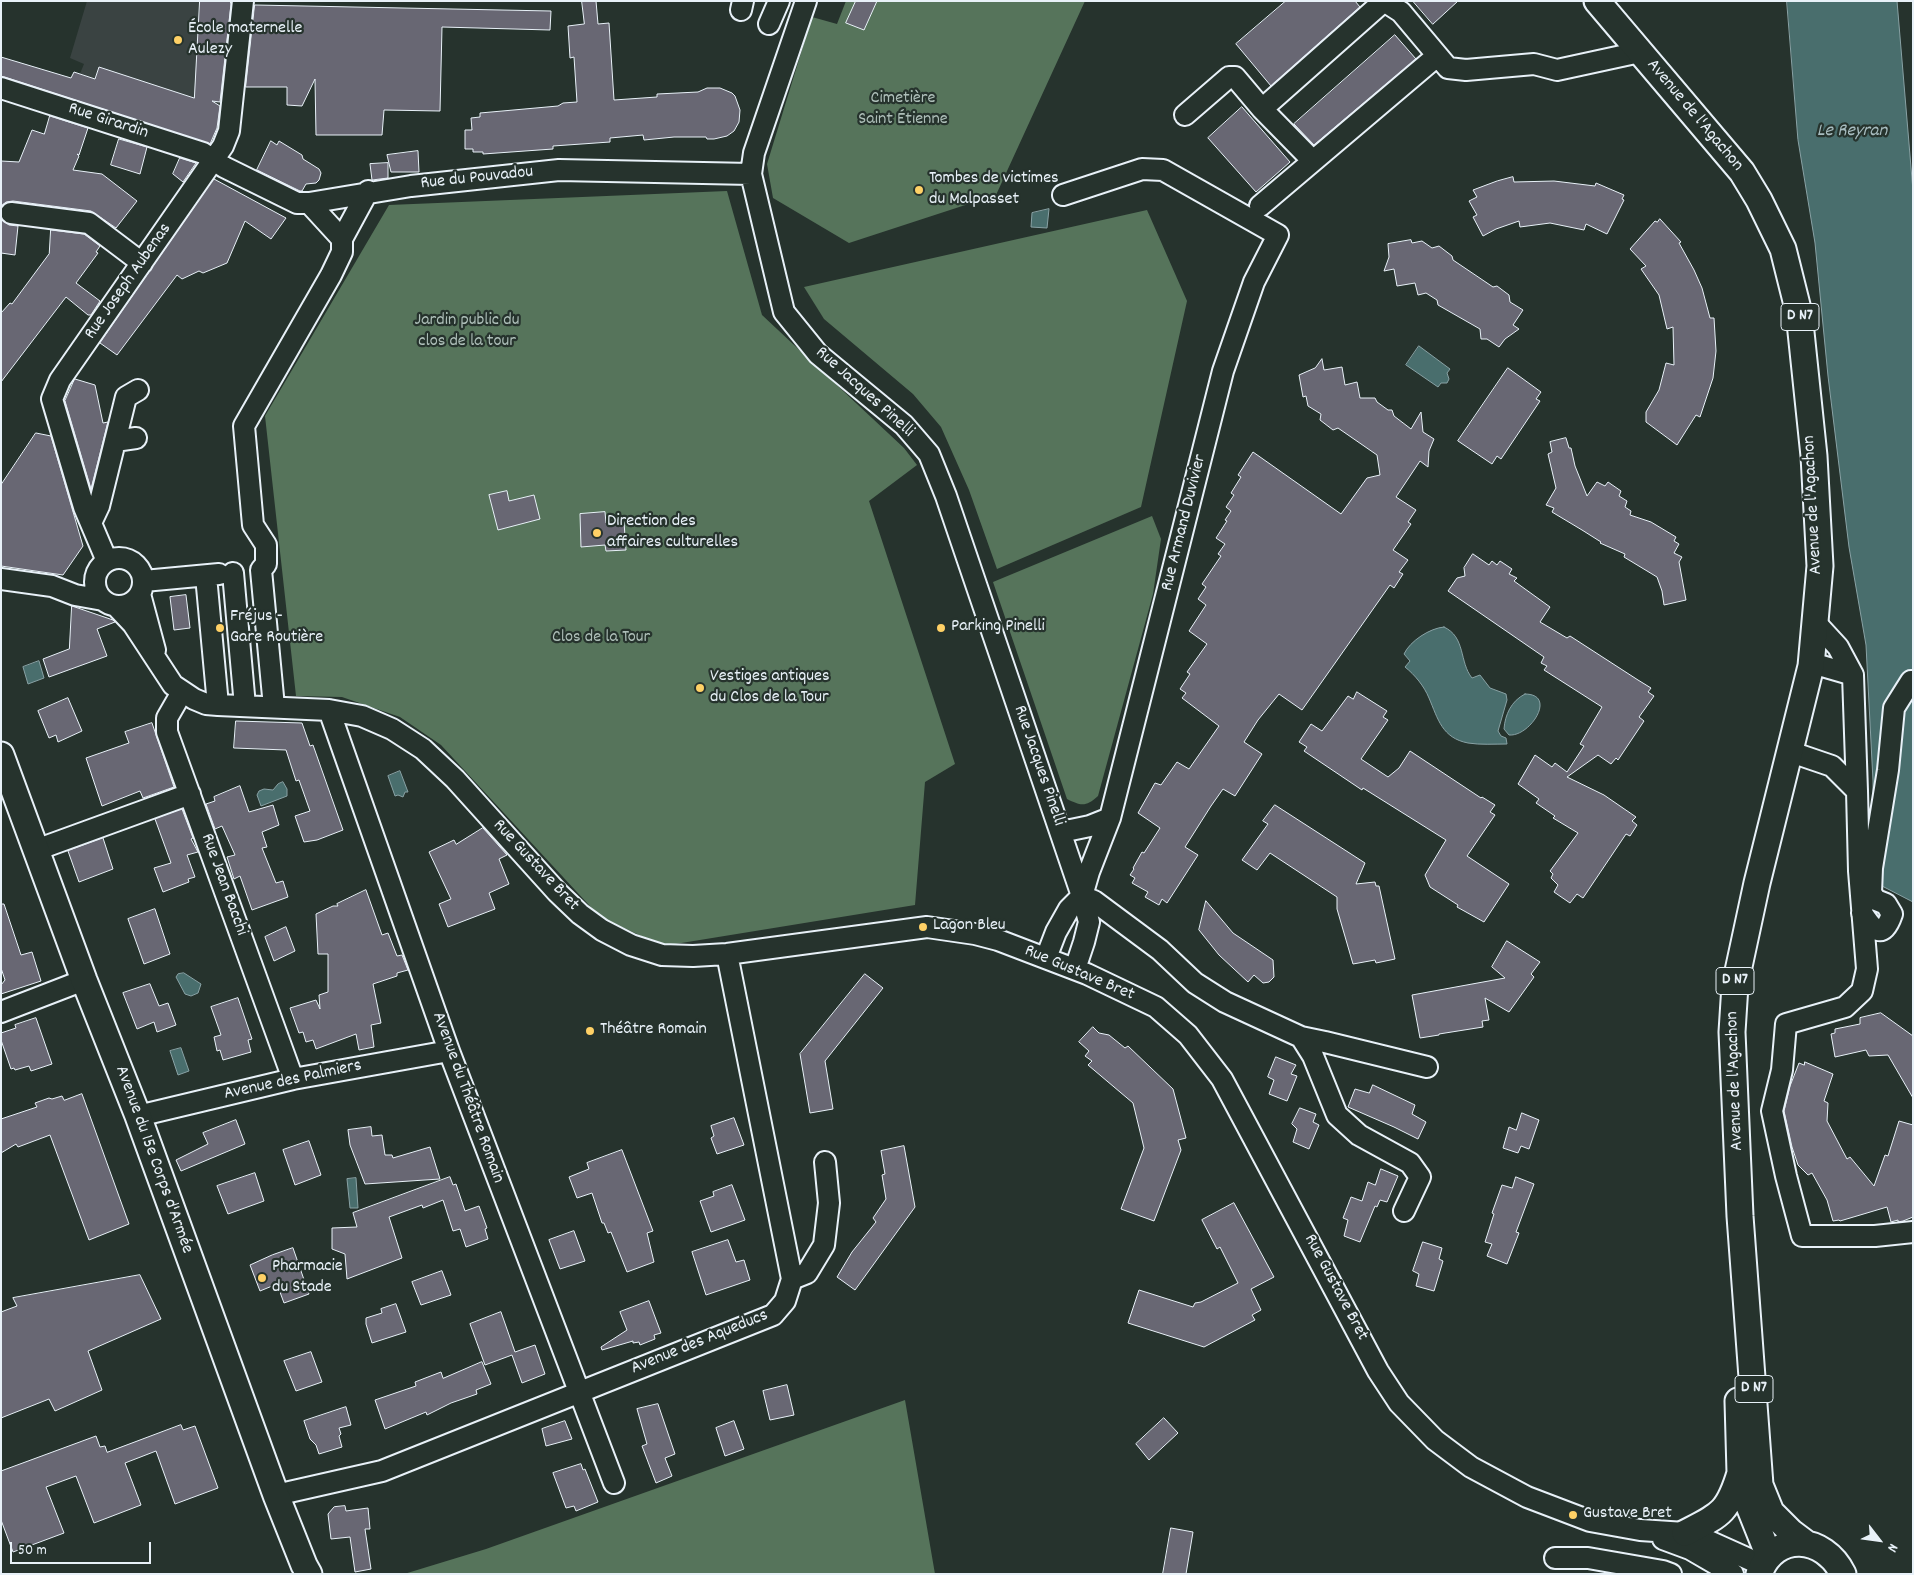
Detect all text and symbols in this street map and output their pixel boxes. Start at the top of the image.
place label: École maternelle Aulezy [188,19,303,62]
marker: École maternelle Aulezy [172,34,184,46]
street label: Avenue de l'Agachon [1641,56,1747,176]
park label: Cimetière Saint Étienne [858,89,948,132]
street label: Rue Girardin [65,99,151,145]
water label: Le Reyran [1817,121,1887,143]
street label: Rue du Pouvadou [420,162,534,196]
place label: Tombes de victimes du Malpasset [929,169,1059,212]
marker: Tombes de victimes du Malpasset [913,184,925,196]
street label: Rue Joseph Aubenas [81,220,177,344]
road number: D N7 [1781,304,1819,330]
park label: Jardin public du clos de la tour [415,311,519,354]
street label: Rue Jacques Pinelli [810,343,918,443]
street label: Avenue de l'Agachon [1800,435,1828,575]
street label: Rue Armand Duvivier [1158,452,1212,594]
place label: Direction des affaires culturelles [607,512,738,554]
marker: Direction des affaires culturelles [591,527,603,539]
place label: Fréjus - Gare Routière [230,607,323,650]
place label: Parking Pinelli [951,617,1045,639]
marker: Fréjus - Gare Routière [214,622,226,634]
marker: Parking Pinelli [935,622,947,634]
park label: Clos de la Tour [552,628,650,650]
place label: Vestiges antiques du Clos de la Tour [710,667,830,710]
marker: Vestiges antiques du Clos de la Tour [694,682,706,694]
street label: Rue Jacques Pinelli [1007,703,1069,829]
street label: Rue Gustave Bret [487,816,583,916]
street label: Rue Jean Bacchi [195,831,251,939]
place label: Lagon Bleu [933,916,1006,938]
marker: Lagon Bleu [917,921,929,933]
street label: Rue Gustave Bret [1021,941,1137,1007]
road number: D N7 [1716,968,1754,994]
street label: Avenue du Théâtre Romain [426,1010,508,1186]
street label: Avenue de l'Agachon [1723,1011,1749,1151]
place label: Théâtre Romain [600,1020,707,1042]
marker: Théâtre Romain [584,1025,596,1037]
street label: Avenue des Palmiers [222,1056,364,1106]
street label: Avenue du 15e Corps d'Armée [109,1063,197,1257]
street label: Rue Gustave Bret [1298,1231,1372,1345]
place label: Pharmacie du Stade [272,1257,343,1300]
marker: Pharmacie du Stade [256,1272,268,1284]
street label: Avenue des Aqueducs [628,1306,772,1380]
road number: D N7 [1735,1376,1773,1402]
place label: Gustave Bret [1583,1504,1672,1526]
marker: Gustave Bret [1567,1509,1579,1521]
north arrow [1854,1515,1904,1565]
scale bar [12,1532,154,1564]
text: N [1882,1539,1902,1555]
text: 50 m [18,1540,47,1562]

